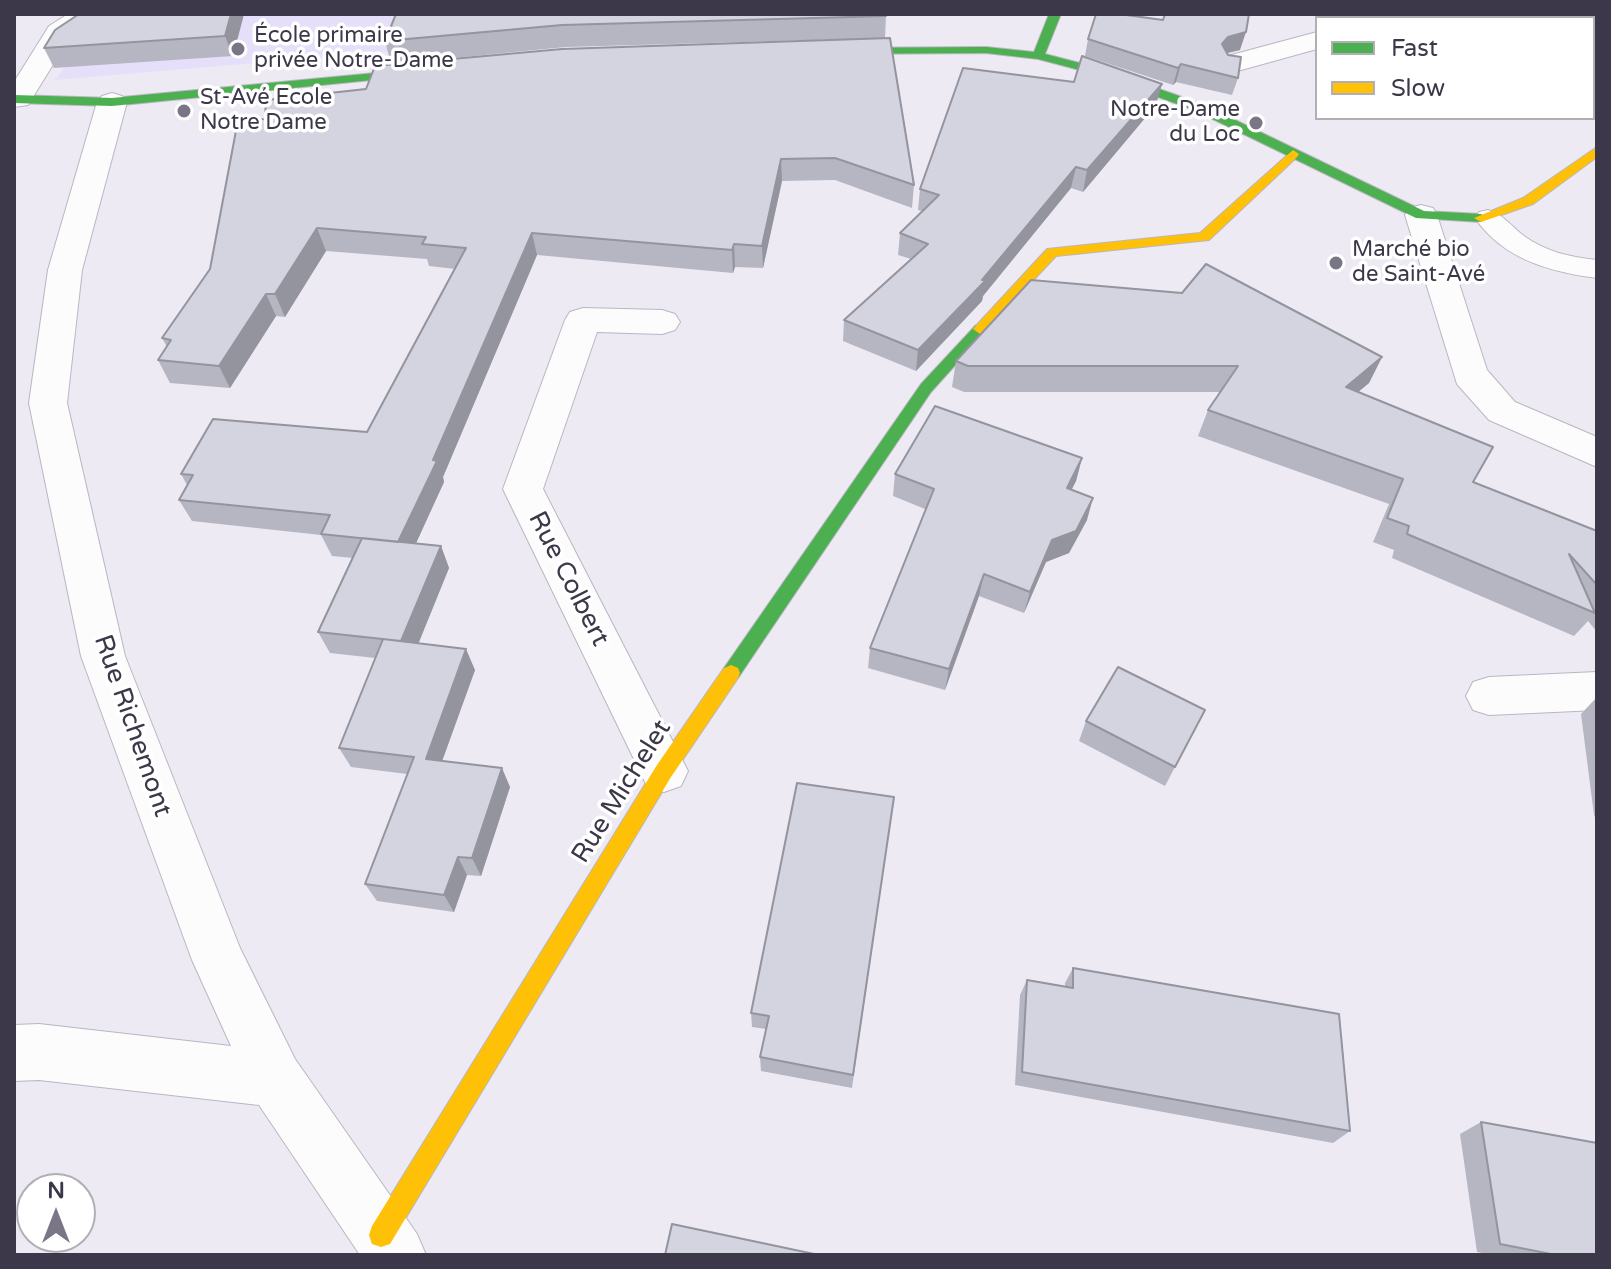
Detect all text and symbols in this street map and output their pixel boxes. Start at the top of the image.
legend [1315,16,1595,120]
place label: École primaire privée Notre-Dame [254,23,454,74]
text: Fast [1391,34,1438,63]
marker: École primaire privée Notre-Dame [229,40,247,58]
text: Slow [1391,74,1445,103]
place label: St-Avé Ecole Notre Dame [200,85,332,136]
place label: Notre-Dame du Loc [1110,97,1240,148]
marker: St-Avé Ecole Notre Dame [175,102,193,120]
marker: Notre-Dame du Loc [1247,114,1265,132]
place label: Marché bio de Saint-Avé [1352,237,1485,288]
marker: Marché bio de Saint-Avé [1327,254,1345,272]
street label: Rue Colbert [521,507,615,651]
street label: Rue Richemont [86,631,178,821]
street label: Rue Michelet [566,715,678,869]
north arrow [16,1173,96,1253]
text: N [47,1178,65,1204]

